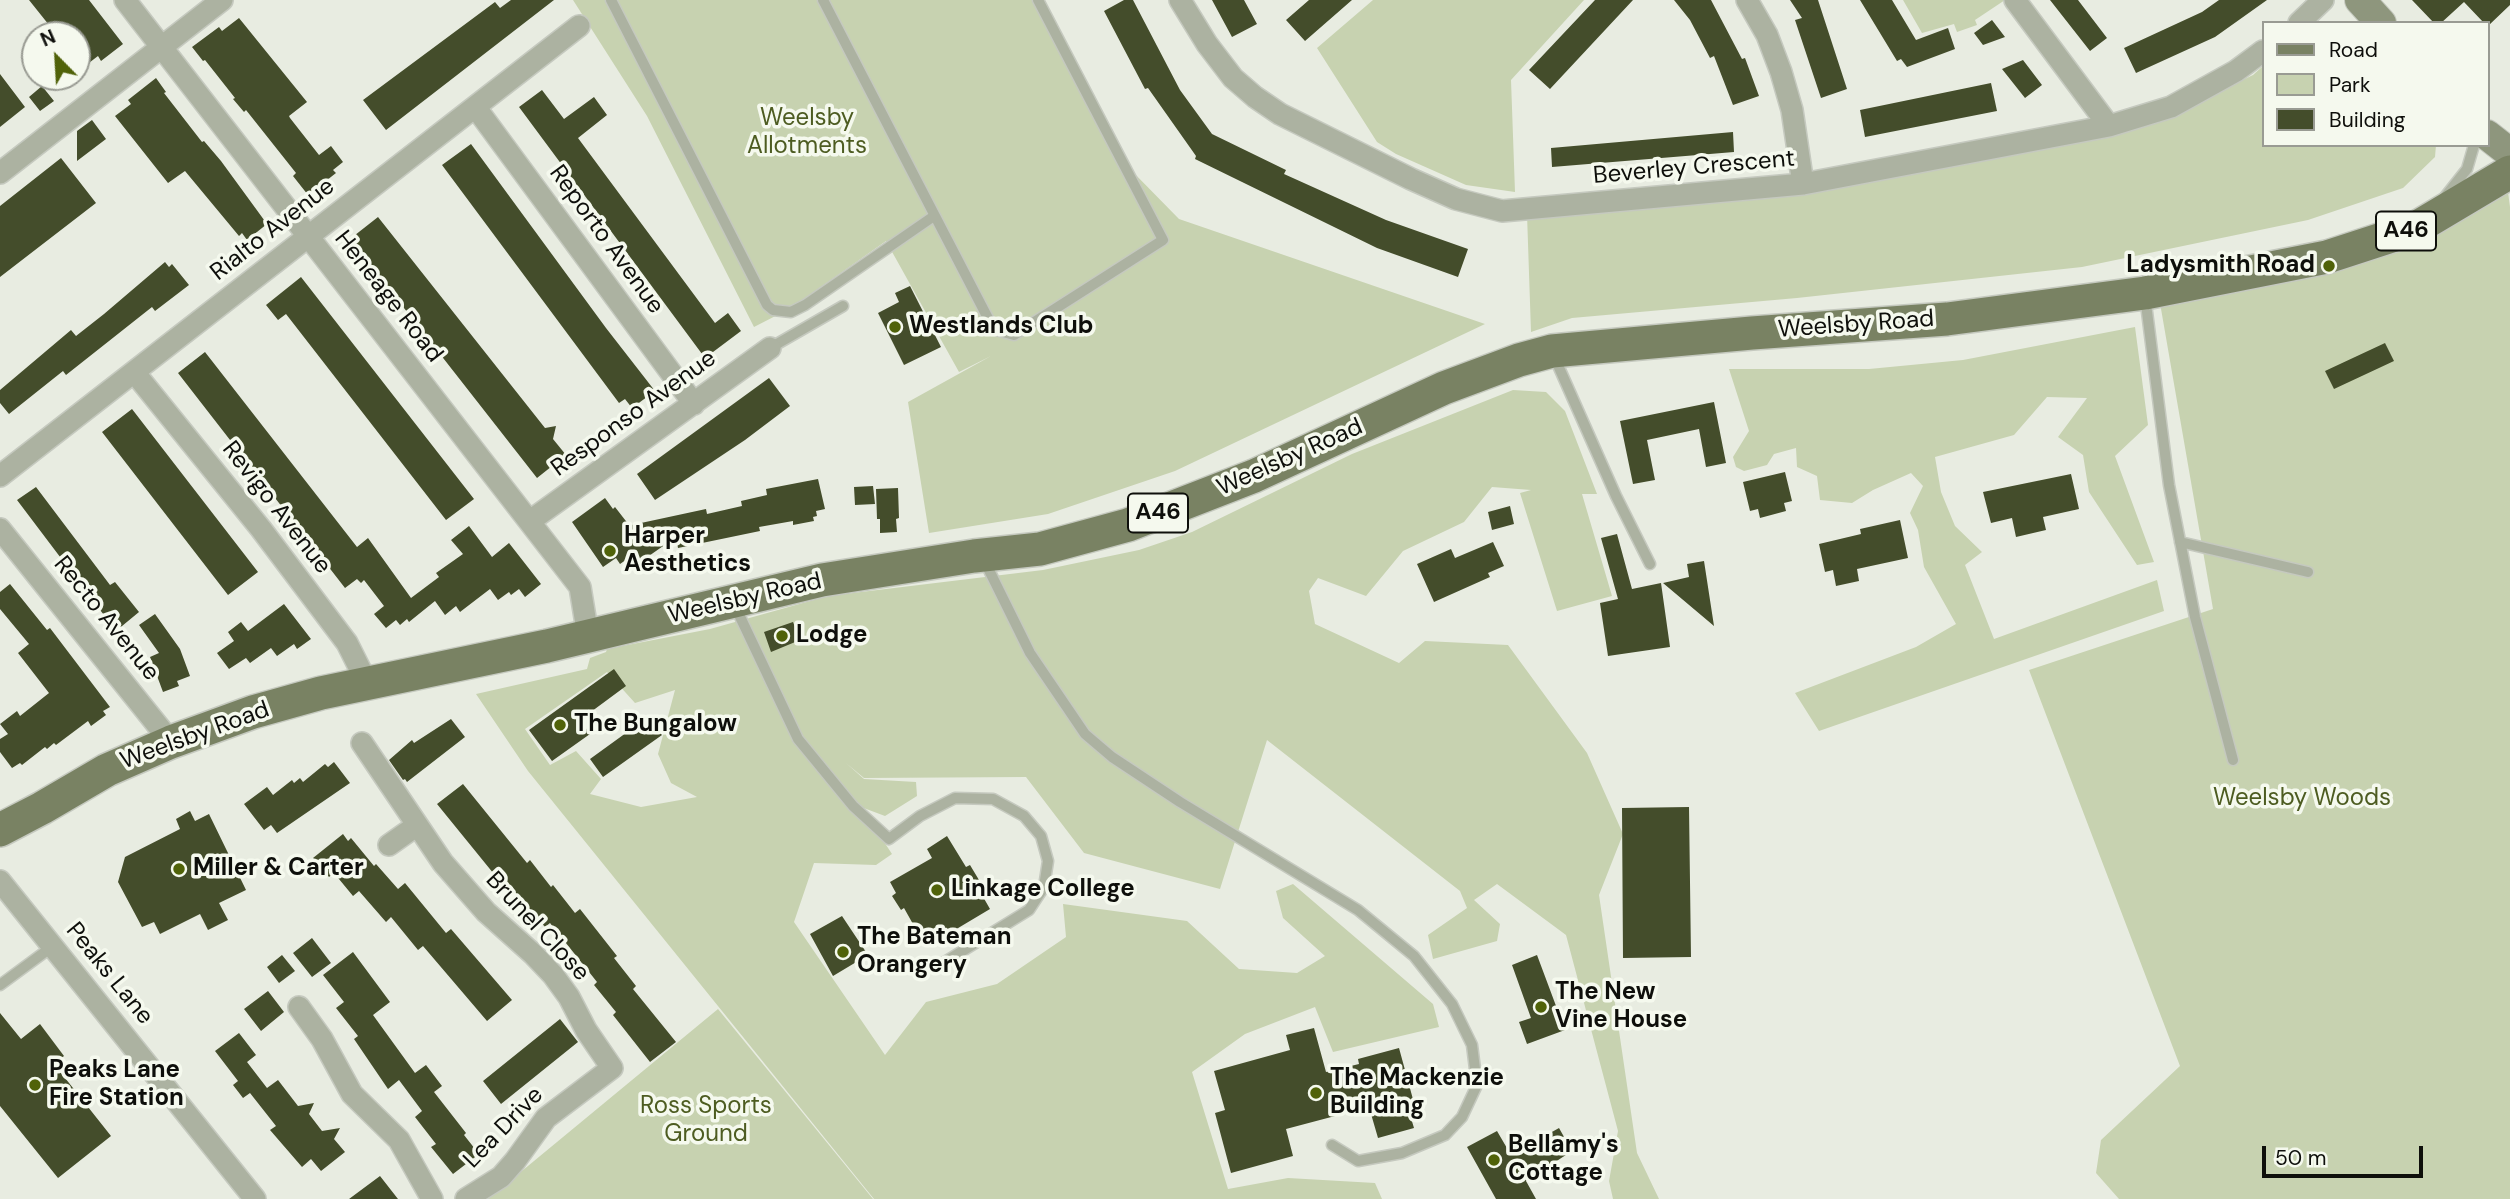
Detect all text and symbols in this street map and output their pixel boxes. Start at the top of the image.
north arrow [21,21,91,91]
legend [2262,21,2489,147]
text: N [37,24,59,52]
text: Road [2329,36,2378,64]
text: Park [2329,71,2370,99]
park label: Weelsby Allotments [747,105,867,161]
text: Building [2329,106,2405,134]
street label: Beverley Crescent [1592,145,1796,191]
street label: Reporto Avenue [542,160,670,320]
street label: Rialto Avenue [205,173,341,287]
road number: A46 [2376,212,2436,250]
street label: Heneage Road [328,225,448,369]
place label: Ladysmith Road [2126,252,2315,280]
marker: Ladysmith Road [2321,258,2337,274]
street label: Weelsby Road [1777,305,1935,345]
place label: Westlands Club [909,313,1093,341]
marker: Westlands Club [887,319,903,335]
street label: Responso Avenue [546,345,722,483]
street label: Weelsby Road [1213,413,1367,503]
street label: Revigo Avenue [215,436,337,580]
road number: A46 [1128,494,1188,533]
place label: Harper Aesthetics [624,523,751,579]
marker: Harper Aesthetics [602,543,618,559]
street label: Recto Avenue [47,551,165,687]
street label: Weelsby Road [666,567,824,631]
place label: Lodge [796,622,867,650]
marker: Lodge [774,628,790,644]
street label: Weelsby Road [117,696,273,776]
place label: The Bungalow [574,711,737,739]
marker: The Bungalow [552,717,568,733]
park label: Weelsby Woods [2213,785,2391,813]
place label: Miller & Carter [193,855,364,883]
marker: Miller & Carter [171,861,187,877]
street label: Brunel Close [479,866,595,988]
place label: Linkage College [951,876,1135,904]
marker: Linkage College [929,882,945,898]
street label: Peaks Lane [59,917,159,1031]
place label: The Bateman Orangery [857,924,1011,980]
marker: The Bateman Orangery [835,944,851,960]
place label: The New Vine House [1555,979,1687,1035]
marker: The New Vine House [1533,999,1549,1015]
place label: Peaks Lane Fire Station [49,1057,184,1113]
place label: The Mackenzie Building [1330,1065,1504,1121]
marker: Peaks Lane Fire Station [27,1077,43,1093]
street label: Lea Drive [458,1081,550,1175]
marker: The Mackenzie Building [1308,1085,1324,1101]
park label: Ross Sports Ground [640,1093,772,1149]
place label: Bellamy's Cottage [1508,1132,1619,1188]
scale bar [2265,1132,2426,1176]
text: 50 m [2275,1144,2326,1172]
marker: Bellamy's Cottage [1486,1152,1502,1168]

